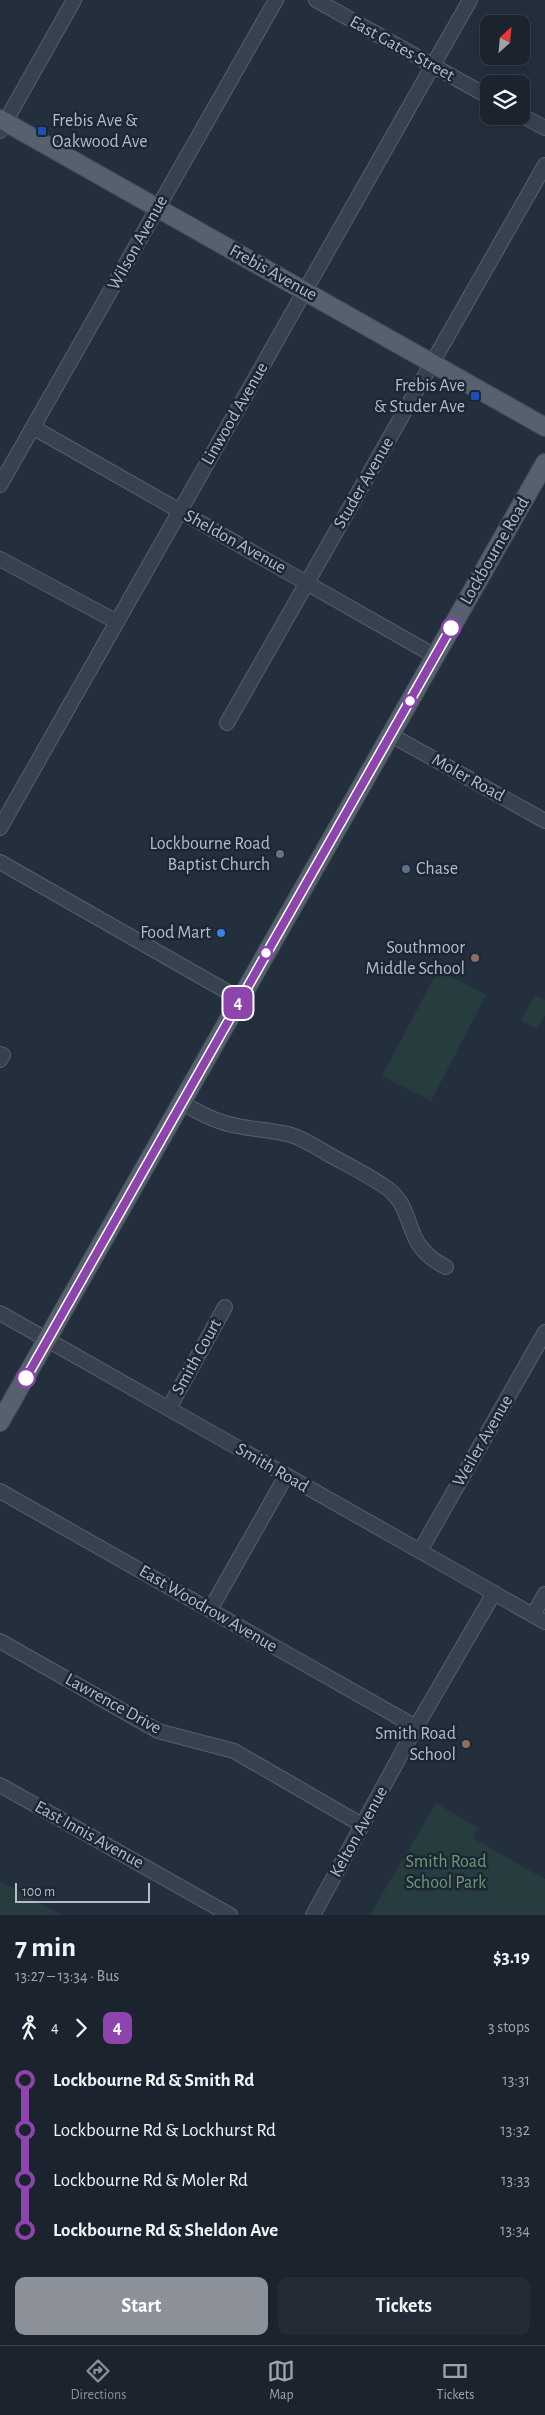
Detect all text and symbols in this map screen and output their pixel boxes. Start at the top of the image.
street label: East Gates Street [347,13,458,85]
north arrow [480,15,530,65]
map controls [480,15,530,125]
button: layers [480,75,530,125]
place label: Frebis Ave & Oakwood Ave [52,112,148,151]
marker: Frebis Ave & Oakwood Ave [36,125,48,137]
street label: Wilson Avenue [105,193,171,293]
street label: Frebis Avenue [226,242,320,304]
street label: Linwood Avenue [198,360,272,468]
place label: Frebis Ave & Studer Ave [374,377,465,416]
marker: Frebis Ave & Studer Ave [469,390,481,402]
street label: Studer Avenue [331,434,397,532]
street label: Lockbourne Road [457,494,533,608]
street label: Sheldon Avenue [181,507,289,577]
unlabelled marker [441,618,461,638]
unlabelled marker [403,694,417,708]
street label: Moler Road [429,751,507,805]
place label: Lockbourne Road Baptist Church [150,835,270,874]
marker: Lockbourne Road Baptist Church [274,848,286,860]
place label: Chase [416,860,458,878]
marker: Chase [400,863,412,875]
place label: Food Mart [140,924,211,942]
marker: Food Mart [215,927,227,939]
place label: Southmoor Middle School [366,939,465,978]
unlabelled marker [259,946,273,960]
marker: Southmoor Middle School [469,952,481,964]
line badge: 4 [222,987,254,1019]
text: 4 [233,994,243,1012]
street label: Smith Court [169,1316,225,1398]
unlabelled marker [16,1368,36,1388]
street label: Weiler Avenue [450,1392,516,1490]
street label: Smith Road [232,1440,312,1496]
street label: East Woodrow Avenue [136,1562,280,1656]
street label: Lawrence Drive [62,1670,164,1738]
place label: Smith Road School [375,1725,456,1764]
marker: Smith Road School [460,1738,472,1750]
street label: Kelton Avenue [327,1783,391,1881]
street label: East Innis Avenue [32,1798,146,1872]
park label: Smith Road School Park [406,1853,487,1892]
scale bar [15,1880,150,1903]
text: 100 m [22,1885,55,1899]
text: 7 min [15,1934,76,1962]
text: $3.19 [493,1948,530,1967]
text: 13:27 – 13:34 · Bus [15,1968,119,1984]
icon: walk [15,2014,43,2042]
icon: forward [67,2014,95,2042]
text: 4 [51,2019,59,2035]
text: 4 [113,2019,122,2037]
text: 3 stops [488,2019,530,2035]
text: Lockbourne Rd & Smith Rd [53,2071,254,2090]
text: 13:31 [502,2072,530,2088]
text: Lockbourne Rd & Lockhurst Rd [53,2121,276,2140]
text: 13:32 [500,2122,530,2138]
text: Lockbourne Rd & Moler Rd [53,2171,248,2190]
text: 13:33 [501,2172,530,2188]
text: Lockbourne Rd & Sheldon Ave [53,2221,278,2240]
text: 13:34 [500,2222,530,2238]
button: Start [15,2277,268,2335]
button: Tickets [278,2277,530,2335]
tab: Directions [71,2357,126,2404]
tab: Map [267,2357,295,2404]
tab: Tickets [437,2357,474,2404]

